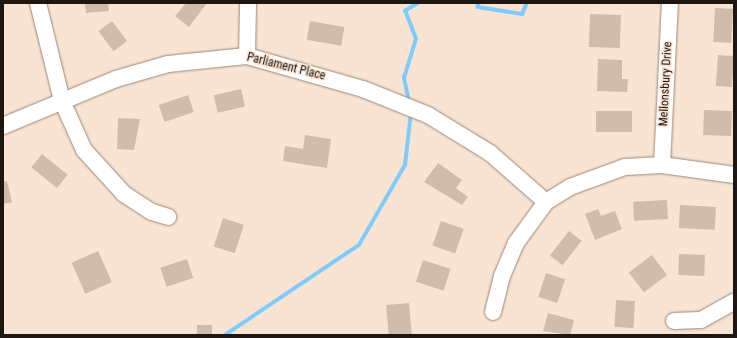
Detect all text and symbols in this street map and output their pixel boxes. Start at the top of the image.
street label: Mellonsbury Drive [657,41,675,127]
street label: Parliament Place [245,50,327,84]

